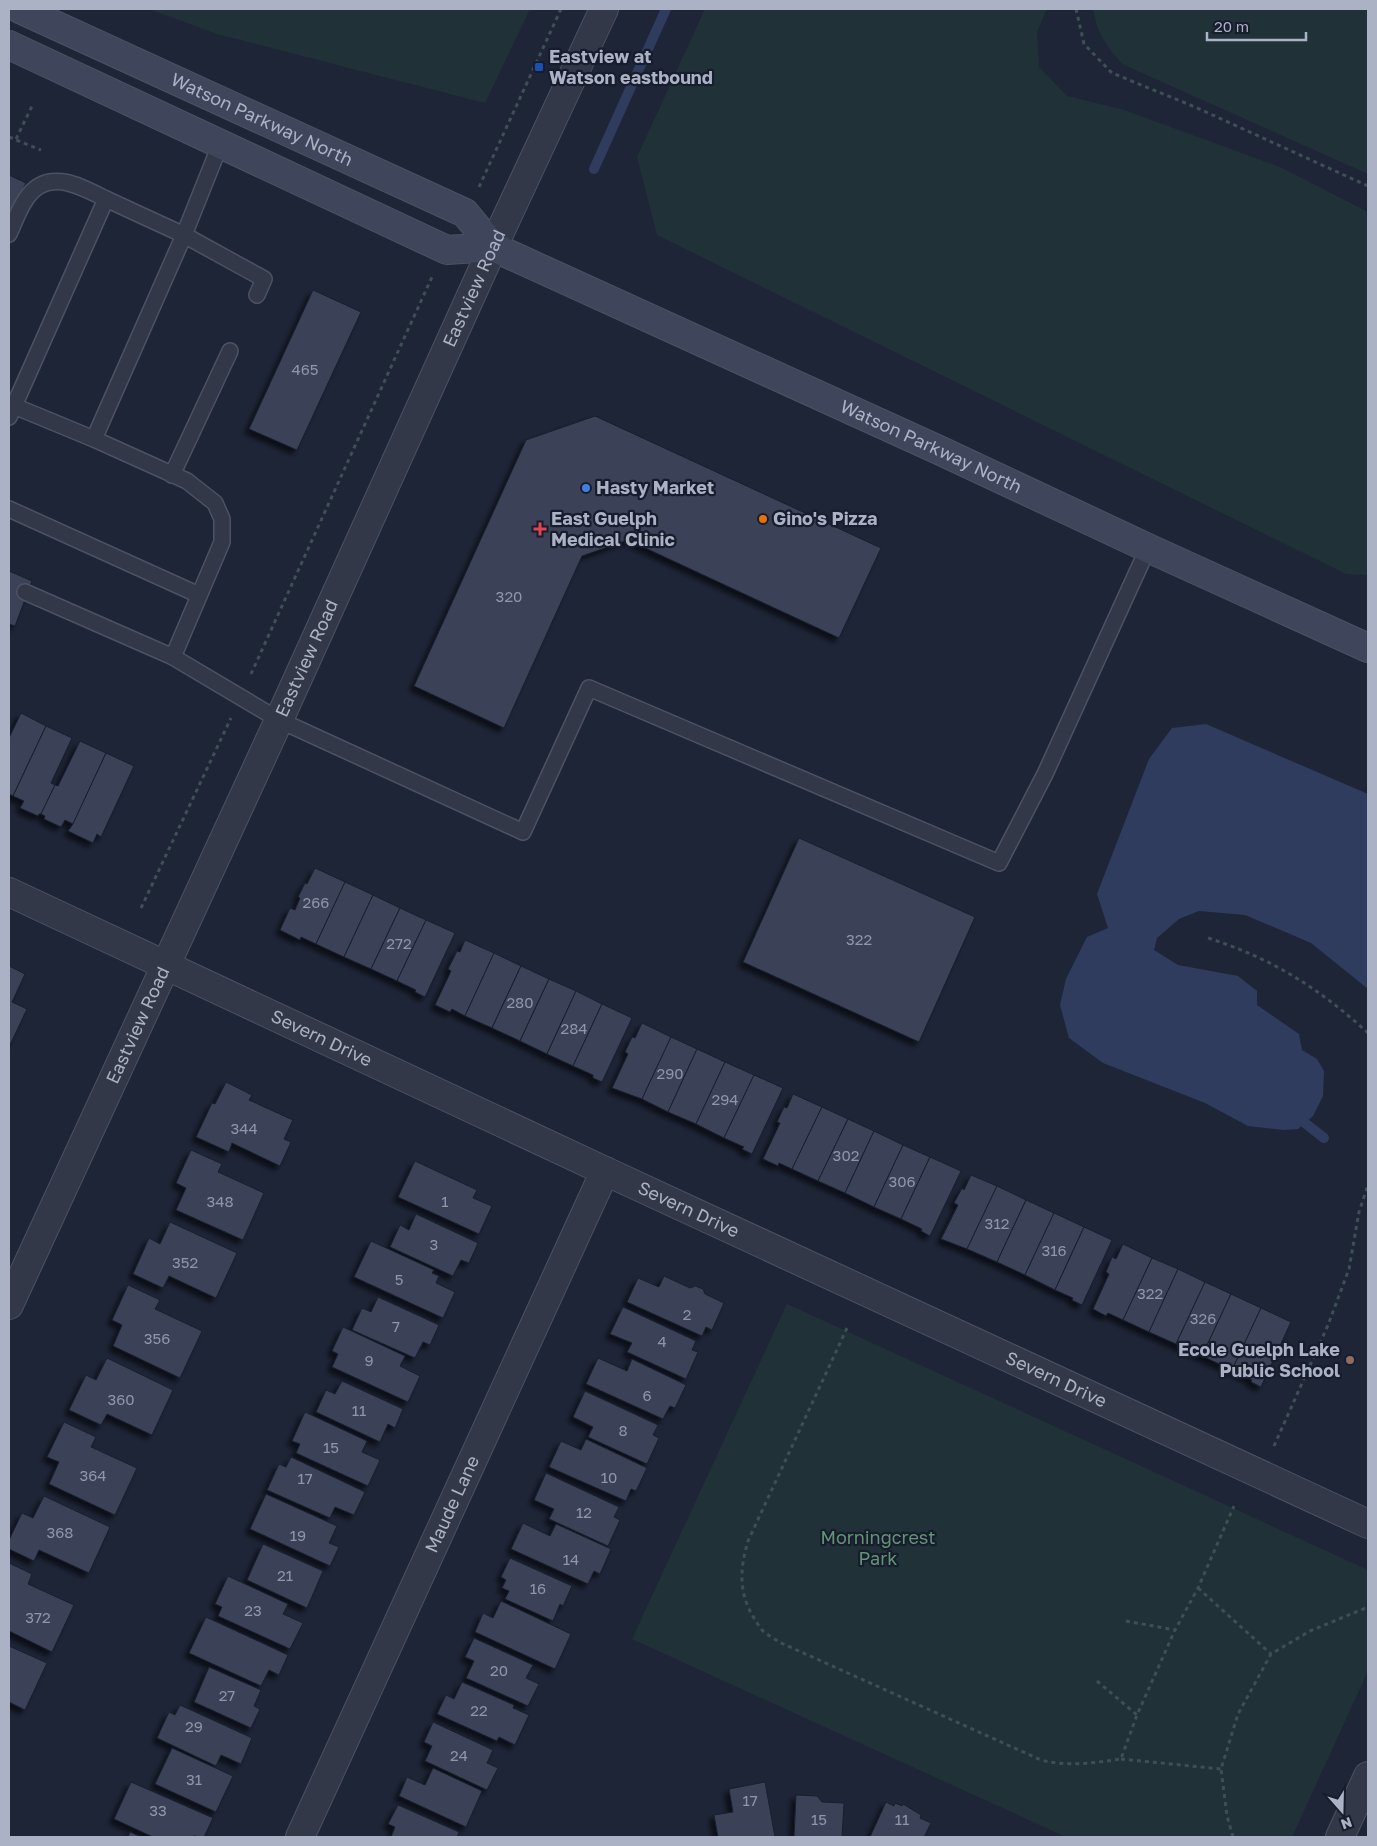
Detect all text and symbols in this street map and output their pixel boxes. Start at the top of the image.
scale bar [1207,10,1306,42]
text: 20 m [1214,17,1249,35]
place label: Eastview at Watson eastbound [549,45,713,88]
marker: Eastview at Watson eastbound [533,61,545,73]
street label: Watson Parkway North [168,68,357,170]
street label: Eastview Road [437,226,510,350]
house number: 465 [292,360,318,378]
street label: Watson Parkway North [837,395,1026,497]
place label: Hasty Market [596,476,714,498]
marker: Hasty Market [580,482,592,494]
place label: East Guelph Medical Clinic [551,507,675,550]
place label: Gino's Pizza [773,507,878,529]
marker: Gino's Pizza [757,513,769,525]
marker: East Guelph Medical Clinic [533,522,547,536]
house number: 320 [496,587,522,605]
street label: Eastview Road [270,596,342,720]
house number: 266 [303,893,329,911]
house number: 322 [846,930,872,948]
house number: 272 [386,934,412,952]
street label: Eastview Road [101,963,174,1087]
house number: 280 [506,993,534,1011]
street label: Severn Drive [268,1004,376,1070]
house number: 284 [560,1019,588,1037]
house number: 290 [656,1064,684,1082]
house number: 294 [712,1090,738,1108]
house number: 344 [230,1119,258,1137]
house number: 302 [833,1146,859,1164]
house number: 306 [888,1172,916,1190]
street label: Severn Drive [635,1176,743,1242]
house number: 348 [206,1192,234,1210]
house number: 1 [441,1192,449,1210]
house number: 312 [985,1214,1009,1232]
house number: 3 [430,1235,438,1253]
house number: 316 [1041,1241,1067,1259]
house number: 352 [172,1253,198,1271]
house number: 5 [395,1270,403,1288]
house number: 322 [1137,1284,1163,1302]
house number: 2 [683,1305,691,1323]
house number: 326 [1190,1309,1216,1327]
house number: 7 [392,1317,400,1335]
house number: 356 [144,1329,170,1347]
house number: 4 [657,1332,667,1350]
place label: Ecole Guelph Lake Public School [1178,1338,1340,1381]
street label: Severn Drive [1002,1346,1111,1412]
house number: 9 [364,1351,374,1369]
marker: Ecole Guelph Lake Public School [1344,1354,1356,1366]
house number: 6 [642,1386,652,1404]
house number: 360 [107,1390,135,1408]
house number: 11 [352,1401,366,1419]
house number: 8 [618,1421,628,1439]
house number: 15 [323,1438,339,1456]
street label: Maude Lane [420,1452,483,1556]
house number: 364 [79,1466,107,1484]
house number: 10 [601,1468,617,1486]
house number: 17 [297,1469,313,1487]
house number: 12 [576,1503,592,1521]
house number: 368 [46,1523,74,1541]
house number: 19 [290,1526,306,1544]
park label: Morningcrest Park [820,1526,936,1569]
house number: 14 [563,1550,579,1568]
house number: 21 [277,1566,293,1584]
house number: 16 [530,1579,546,1597]
house number: 23 [244,1601,262,1619]
house number: 372 [25,1608,51,1626]
house number: 20 [490,1661,508,1679]
house number: 27 [219,1686,235,1704]
house number: 22 [470,1701,488,1719]
house number: 29 [185,1717,203,1735]
house number: 24 [450,1746,468,1764]
house number: 31 [186,1770,202,1788]
north arrow [1317,1786,1367,1836]
house number: 17 [742,1791,758,1809]
house number: 33 [149,1801,167,1819]
house number: 15 [811,1810,827,1828]
house number: 11 [895,1810,909,1828]
text: N [1339,1814,1355,1833]

